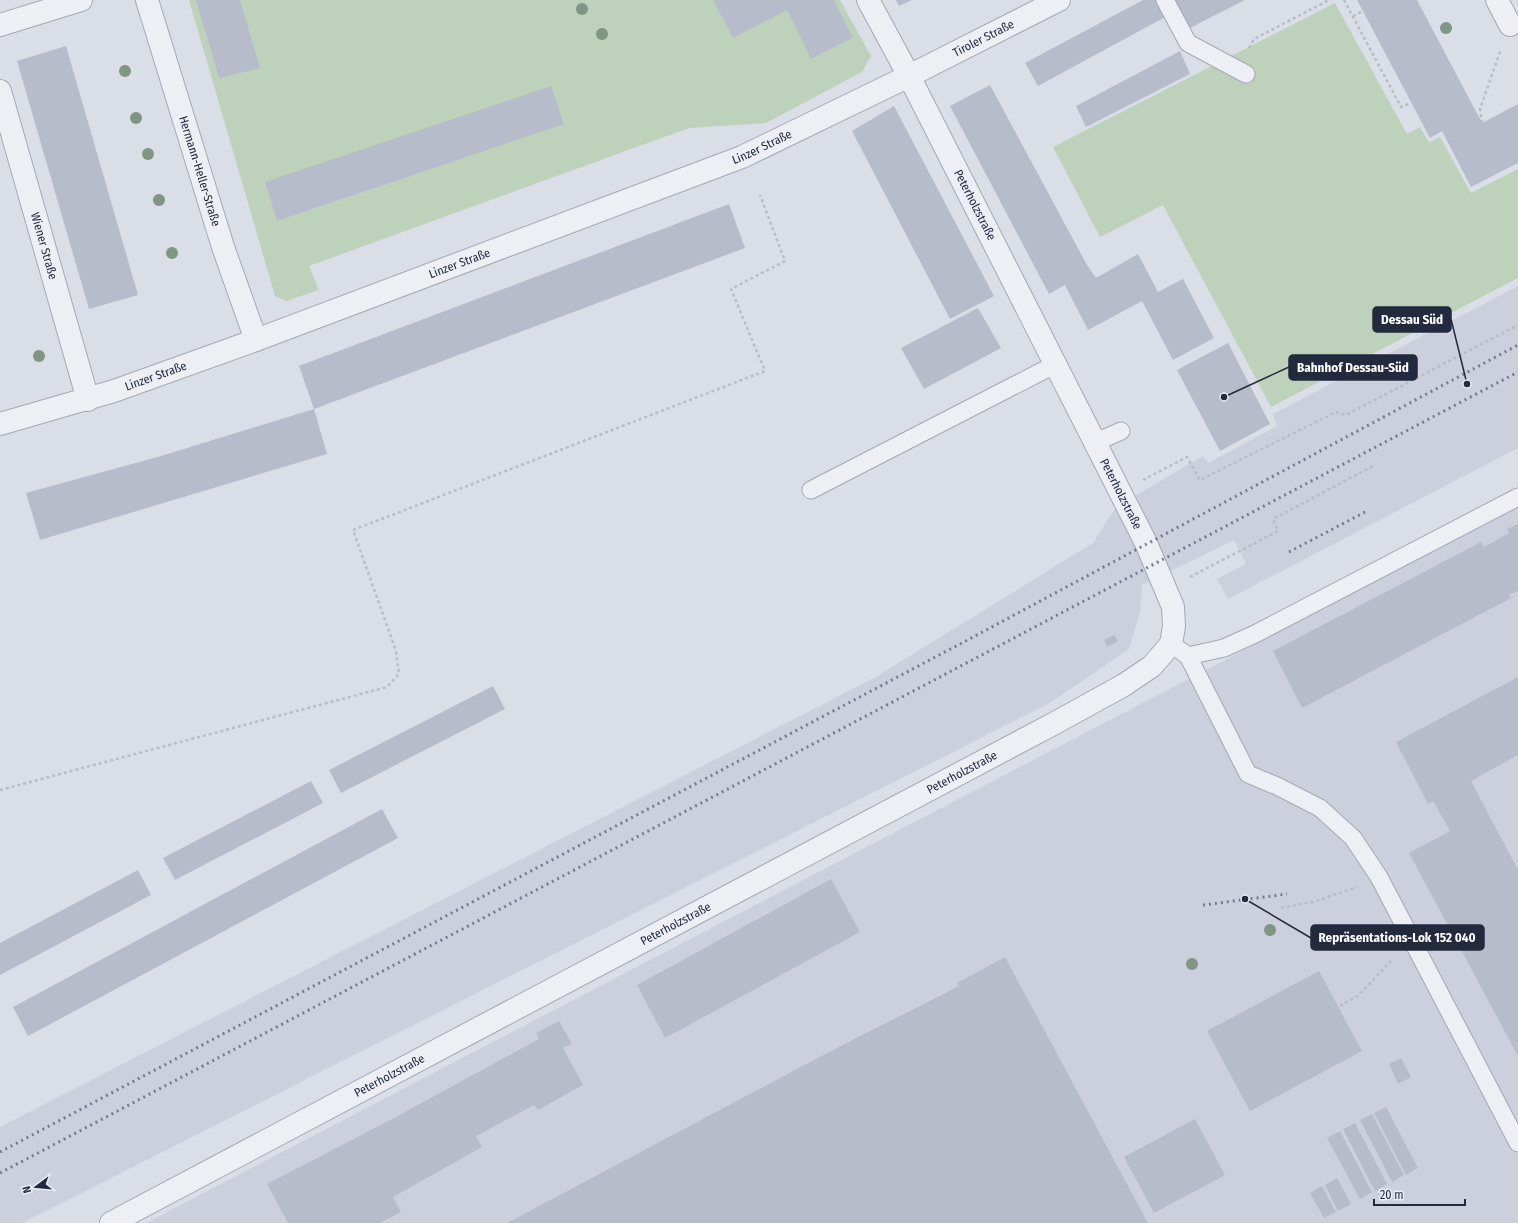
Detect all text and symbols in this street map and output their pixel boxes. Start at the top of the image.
street label: Tiroler Straße [951,17,1017,60]
street label: Hermann-Heller-Straße [176,114,223,228]
street label: Linzer Straße [730,127,794,167]
street label: Peterholzstraße [951,167,999,243]
street label: Wiener Straße [28,211,60,281]
street label: Linzer Straße [427,245,492,281]
callout: Dessau Süd [1373,307,1451,332]
text: Dessau Süd [1381,312,1443,327]
callout: Bahnhof Dessau-Süd [1289,355,1417,380]
street label: Linzer Straße [123,359,188,393]
text: Bahnhof Dessau-Süd [1297,360,1409,375]
street label: Peterholzstraße [1097,456,1145,532]
street label: Peterholzstraße [924,748,1000,797]
street label: Peterholzstraße [638,900,713,948]
callout: Repräsentations-Lok 152 040 [1311,925,1484,950]
text: Repräsentations-Lok 152 040 [1318,930,1476,945]
street label: Peterholzstraße [352,1051,427,1100]
north arrow [16,1167,56,1207]
scale bar [1374,1181,1465,1207]
text: N [20,1185,34,1195]
text: 20 m [1380,1188,1404,1202]

